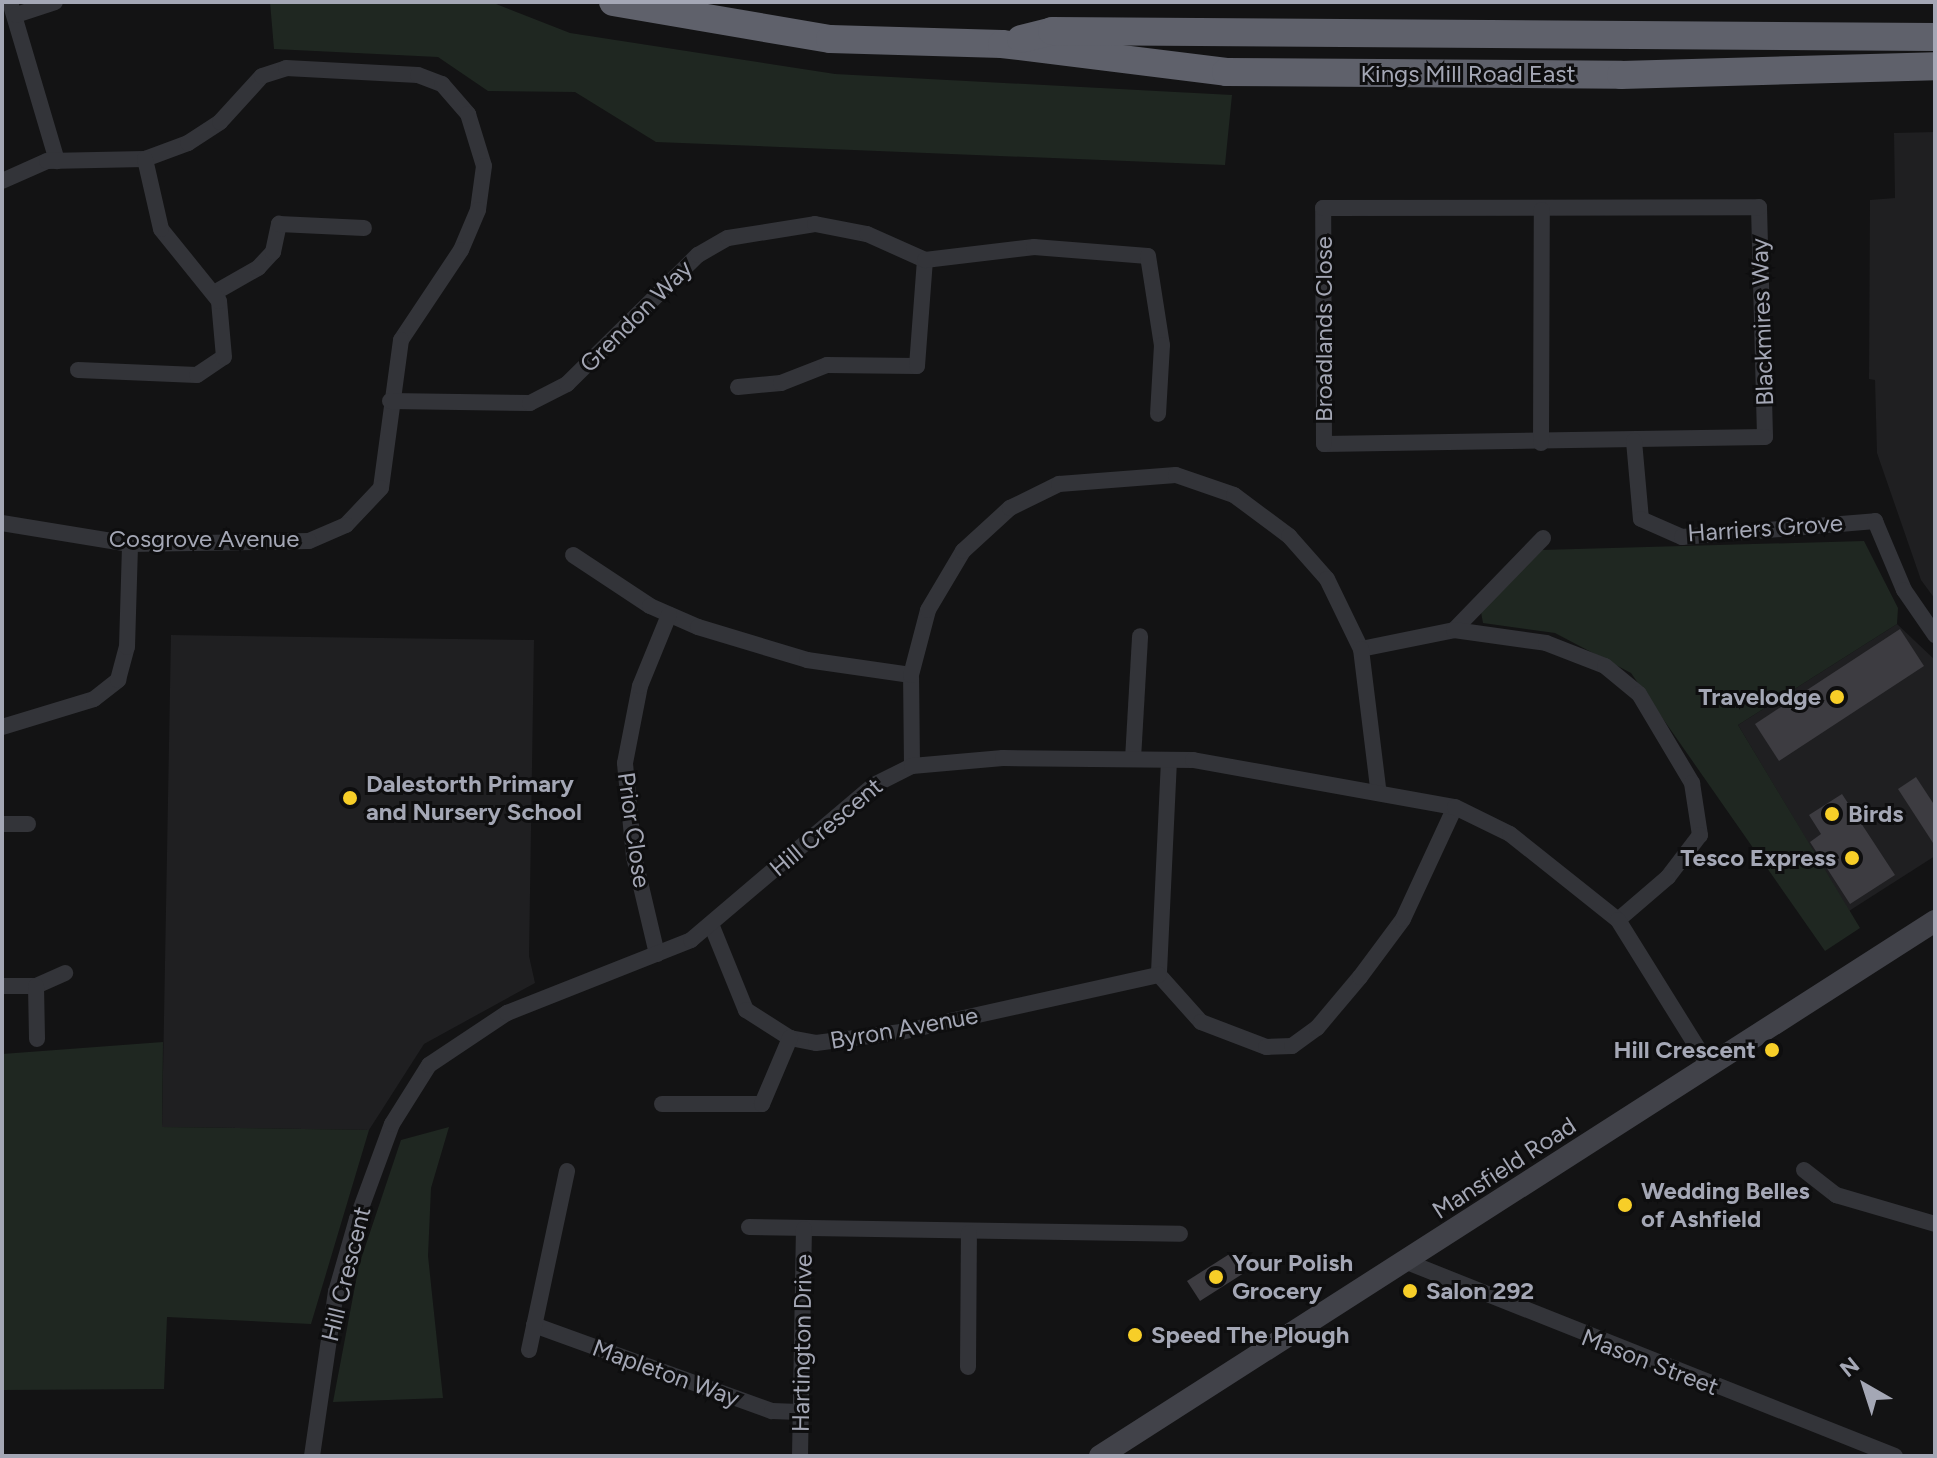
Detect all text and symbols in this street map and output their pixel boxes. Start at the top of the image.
street label: Kings Mill Road East [1360,60,1576,88]
street label: Broadlands Close [1310,236,1338,422]
street label: Blackmires Way [1745,238,1779,406]
street label: Grendon Way [574,254,698,378]
street label: Harriers Grove [1686,508,1844,548]
street label: Cosgrove Avenue [109,525,299,553]
place label: Travelodge [1698,683,1821,711]
marker: Travelodge [1828,688,1846,706]
place label: Dalestorth Primary and Nursery School [366,770,582,826]
street label: Prior Close [612,770,656,890]
street label: Hill Crescent [764,772,888,882]
marker: Dalestorth Primary and Nursery School [341,789,359,807]
place label: Birds [1848,800,1904,828]
marker: Birds [1823,805,1841,823]
place label: Tesco Express [1680,844,1836,872]
marker: Tesco Express [1843,849,1861,867]
street label: Byron Avenue [828,1001,980,1055]
place label: Hill Crescent [1614,1036,1756,1064]
marker: Hill Crescent [1763,1041,1781,1059]
street label: Mansfield Road [1427,1111,1581,1225]
place label: Wedding Belles of Ashfield [1641,1177,1810,1233]
marker: Wedding Belles of Ashfield [1616,1196,1634,1214]
street label: Hill Crescent [315,1203,377,1345]
place label: Your Polish Grocery [1232,1249,1353,1305]
street label: Hartington Drive [786,1254,818,1432]
marker: Your Polish Grocery [1207,1268,1225,1286]
place label: Salon 292 [1426,1277,1534,1305]
marker: Salon 292 [1401,1282,1419,1300]
place label: Speed The Plough [1151,1321,1349,1349]
street label: Mason Street [1578,1323,1722,1401]
marker: Speed The Plough [1126,1326,1144,1344]
street label: Mapleton Way [589,1333,743,1413]
north arrow [1825,1346,1905,1426]
text: N [1834,1351,1865,1383]

